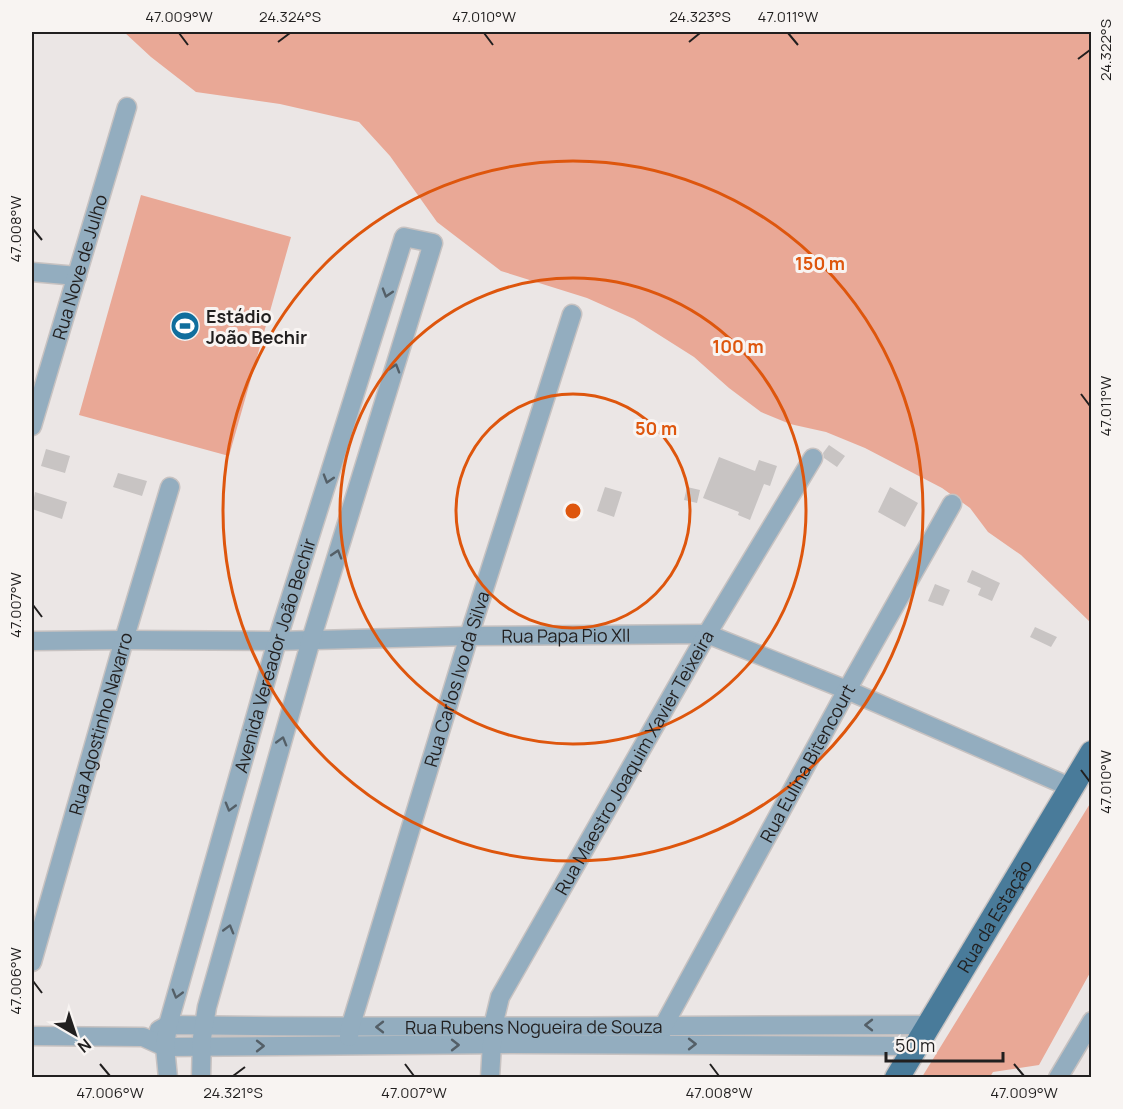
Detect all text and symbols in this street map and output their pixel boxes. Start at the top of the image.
text: 47.009°W [145,6,213,27]
text: 24.324°S [259,6,321,27]
text: 47.010°W [452,6,516,27]
text: 24.323°S [669,6,731,27]
text: 47.011°W [758,6,818,27]
text: 24.322°S [1095,19,1116,81]
street label: Rua Nove de Julho [46,191,112,343]
text: 47.008°W [5,196,26,262]
text: 150 m [795,251,845,275]
one-way arrow [381,287,394,298]
place label: Estádio João Bechir [206,304,307,349]
sports icon: Estádio João Bechir [169,310,201,342]
text: 100 m [712,334,764,358]
one-way arrow [387,363,400,374]
text: 47.011°W [1095,376,1116,436]
text: 50 m [635,416,677,440]
one-way arrow [323,473,335,484]
centre of rings [563,501,583,521]
street label: Avenida Vereador João Bechir [228,535,321,775]
one-way arrow [330,549,343,560]
text: 47.007°W [5,572,26,638]
street label: Rua Carlos Ivo da Silva [418,588,495,770]
street label: Rua Papa Pio XII [501,623,631,648]
street label: Rua Maestro Joaquim Xavier Teixeira [549,626,719,899]
street label: Rua Agostinho Navarro [63,629,138,818]
street label: Rua Eulina Bitencourt [754,679,860,847]
one-way arrow [275,736,288,746]
text: 47.010°W [1095,750,1116,814]
one-way arrow [225,802,238,812]
street label: Rua da Estação [951,855,1037,977]
one-way arrow [222,924,234,935]
text: 47.006°W [5,947,26,1015]
one-way arrow [172,988,184,999]
north arrow [45,1004,105,1064]
street label: Rua Rubens Nogueira de Souza [405,1014,663,1039]
one-way arrow [864,1019,873,1031]
one-way arrow [375,1021,384,1033]
scale bar [886,1025,1003,1063]
text: N [73,1033,96,1058]
text: 50 m [895,1033,935,1057]
one-way arrow [688,1038,697,1050]
one-way arrow [451,1039,460,1051]
one-way arrow [256,1040,265,1052]
text: 47.006°W [76,1082,144,1103]
text: 24.321°S [203,1082,263,1103]
text: 47.007°W [381,1082,447,1103]
text: 47.008°W [686,1082,752,1103]
text: 47.009°W [990,1082,1058,1103]

